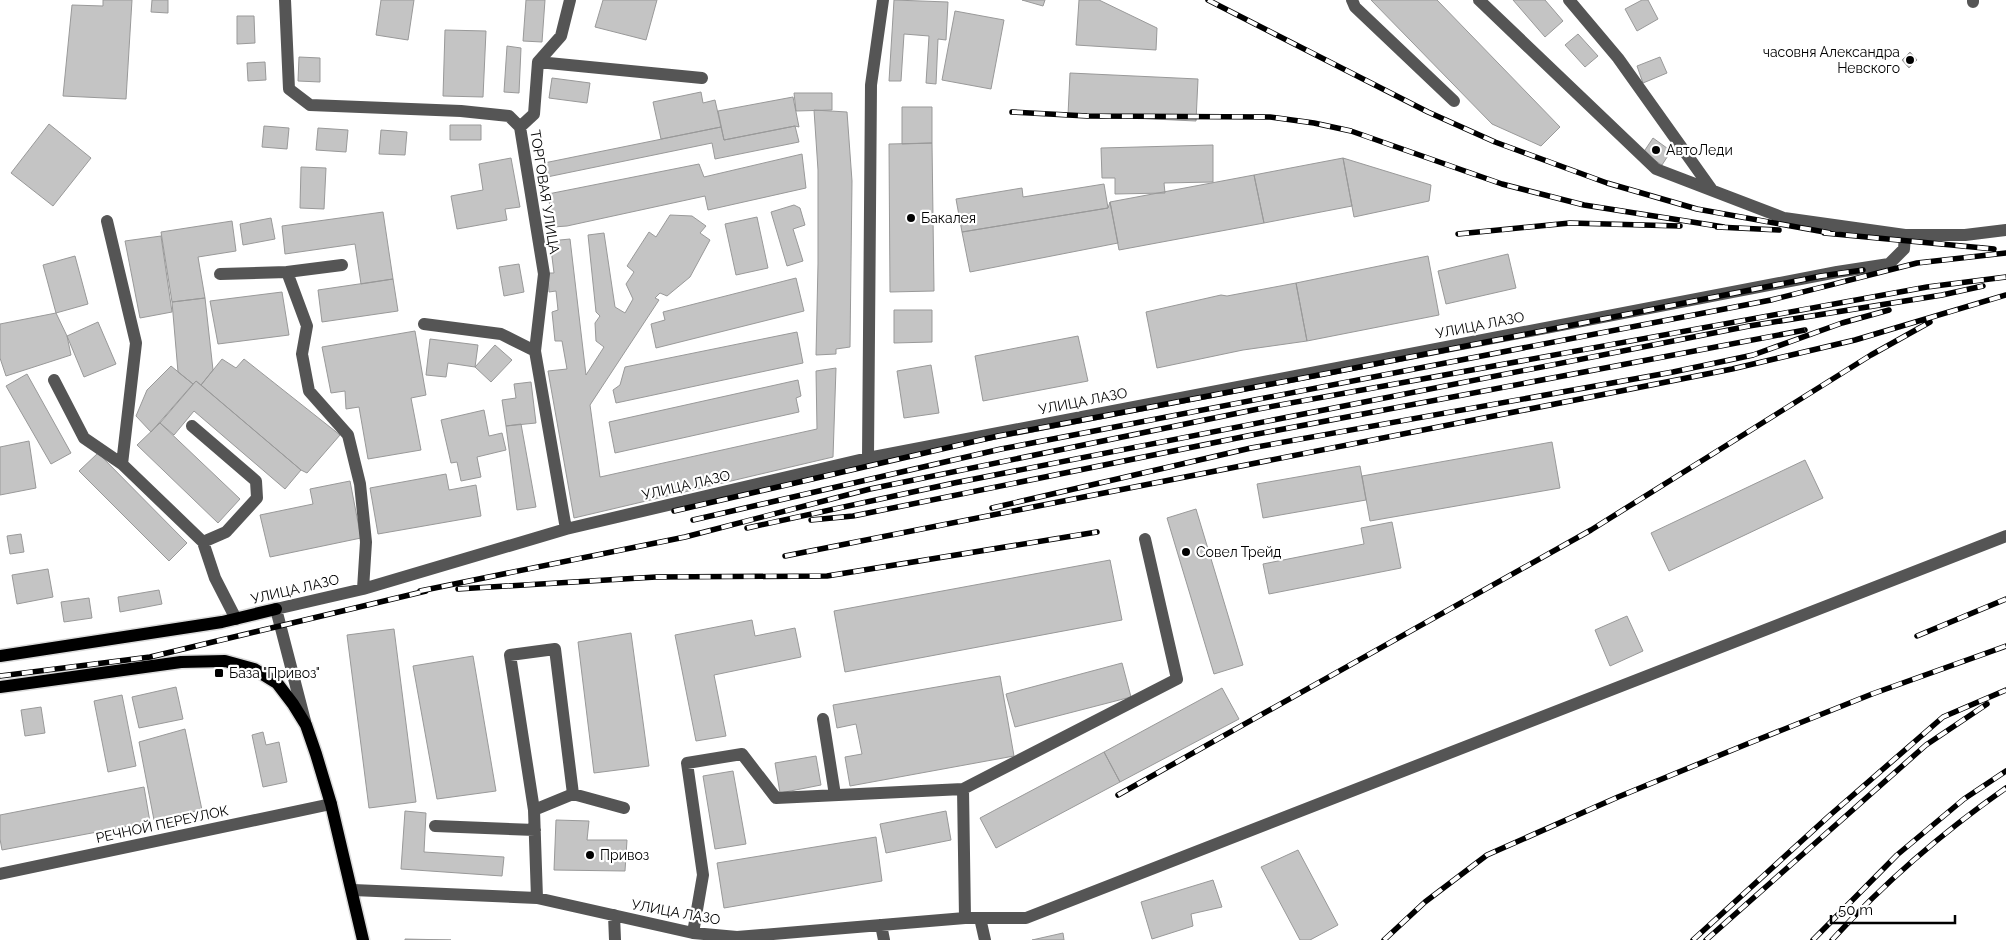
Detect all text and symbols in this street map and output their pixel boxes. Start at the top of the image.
place label: часовня Александра Невского [1763,44,1900,76]
marker: часовня Александра Невского [1904,54,1916,66]
street label: ТОРГОВАЯ УЛИЦА [527,129,563,256]
place label: АвтоЛеди [1666,142,1733,158]
marker: АвтоЛеди [1650,144,1662,156]
place label: Бакалея [921,210,976,226]
marker: Бакалея [905,212,917,224]
street label: УЛИЦА ЛАЗО [1434,309,1526,341]
street label: УЛИЦА ЛАЗО [1037,385,1129,417]
street label: УЛИЦА ЛАЗО [640,467,732,503]
place label: Совел Трейд [1196,544,1281,560]
marker: Совел Трейд [1180,546,1192,558]
street label: УЛИЦА ЛАЗО [249,571,341,607]
place label: База "Привоз" [229,665,320,681]
marker: База "Привоз" [213,667,225,679]
street label: РЕЧНОЙ ПЕРЕУЛОК [94,801,230,846]
place label: Привоз [600,847,649,863]
marker: Привоз [584,849,596,861]
scale bar [1831,892,1955,924]
street label: УЛИЦА ЛАЗО [630,896,722,928]
text: 50 m [1838,901,1873,919]

